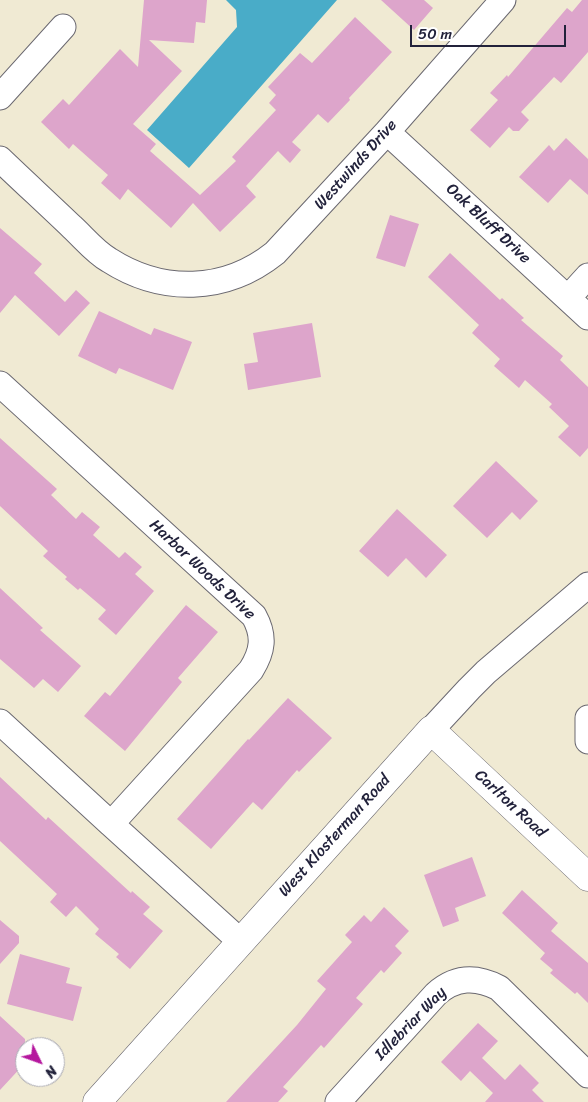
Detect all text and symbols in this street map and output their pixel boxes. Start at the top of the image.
scale bar [413,15,569,47]
text: 50 m [418,21,452,47]
street label: Westwinds Drive [311,116,401,214]
street label: Oak Bluff Drive [442,180,534,268]
street label: Harbor Woods Drive [145,516,259,624]
street label: Carlton Road [470,766,550,842]
street label: West Klosterman Road [275,771,395,901]
street label: Idlebriar Way [371,983,451,1065]
north arrow [15,1037,65,1087]
text: N [38,1060,63,1084]

